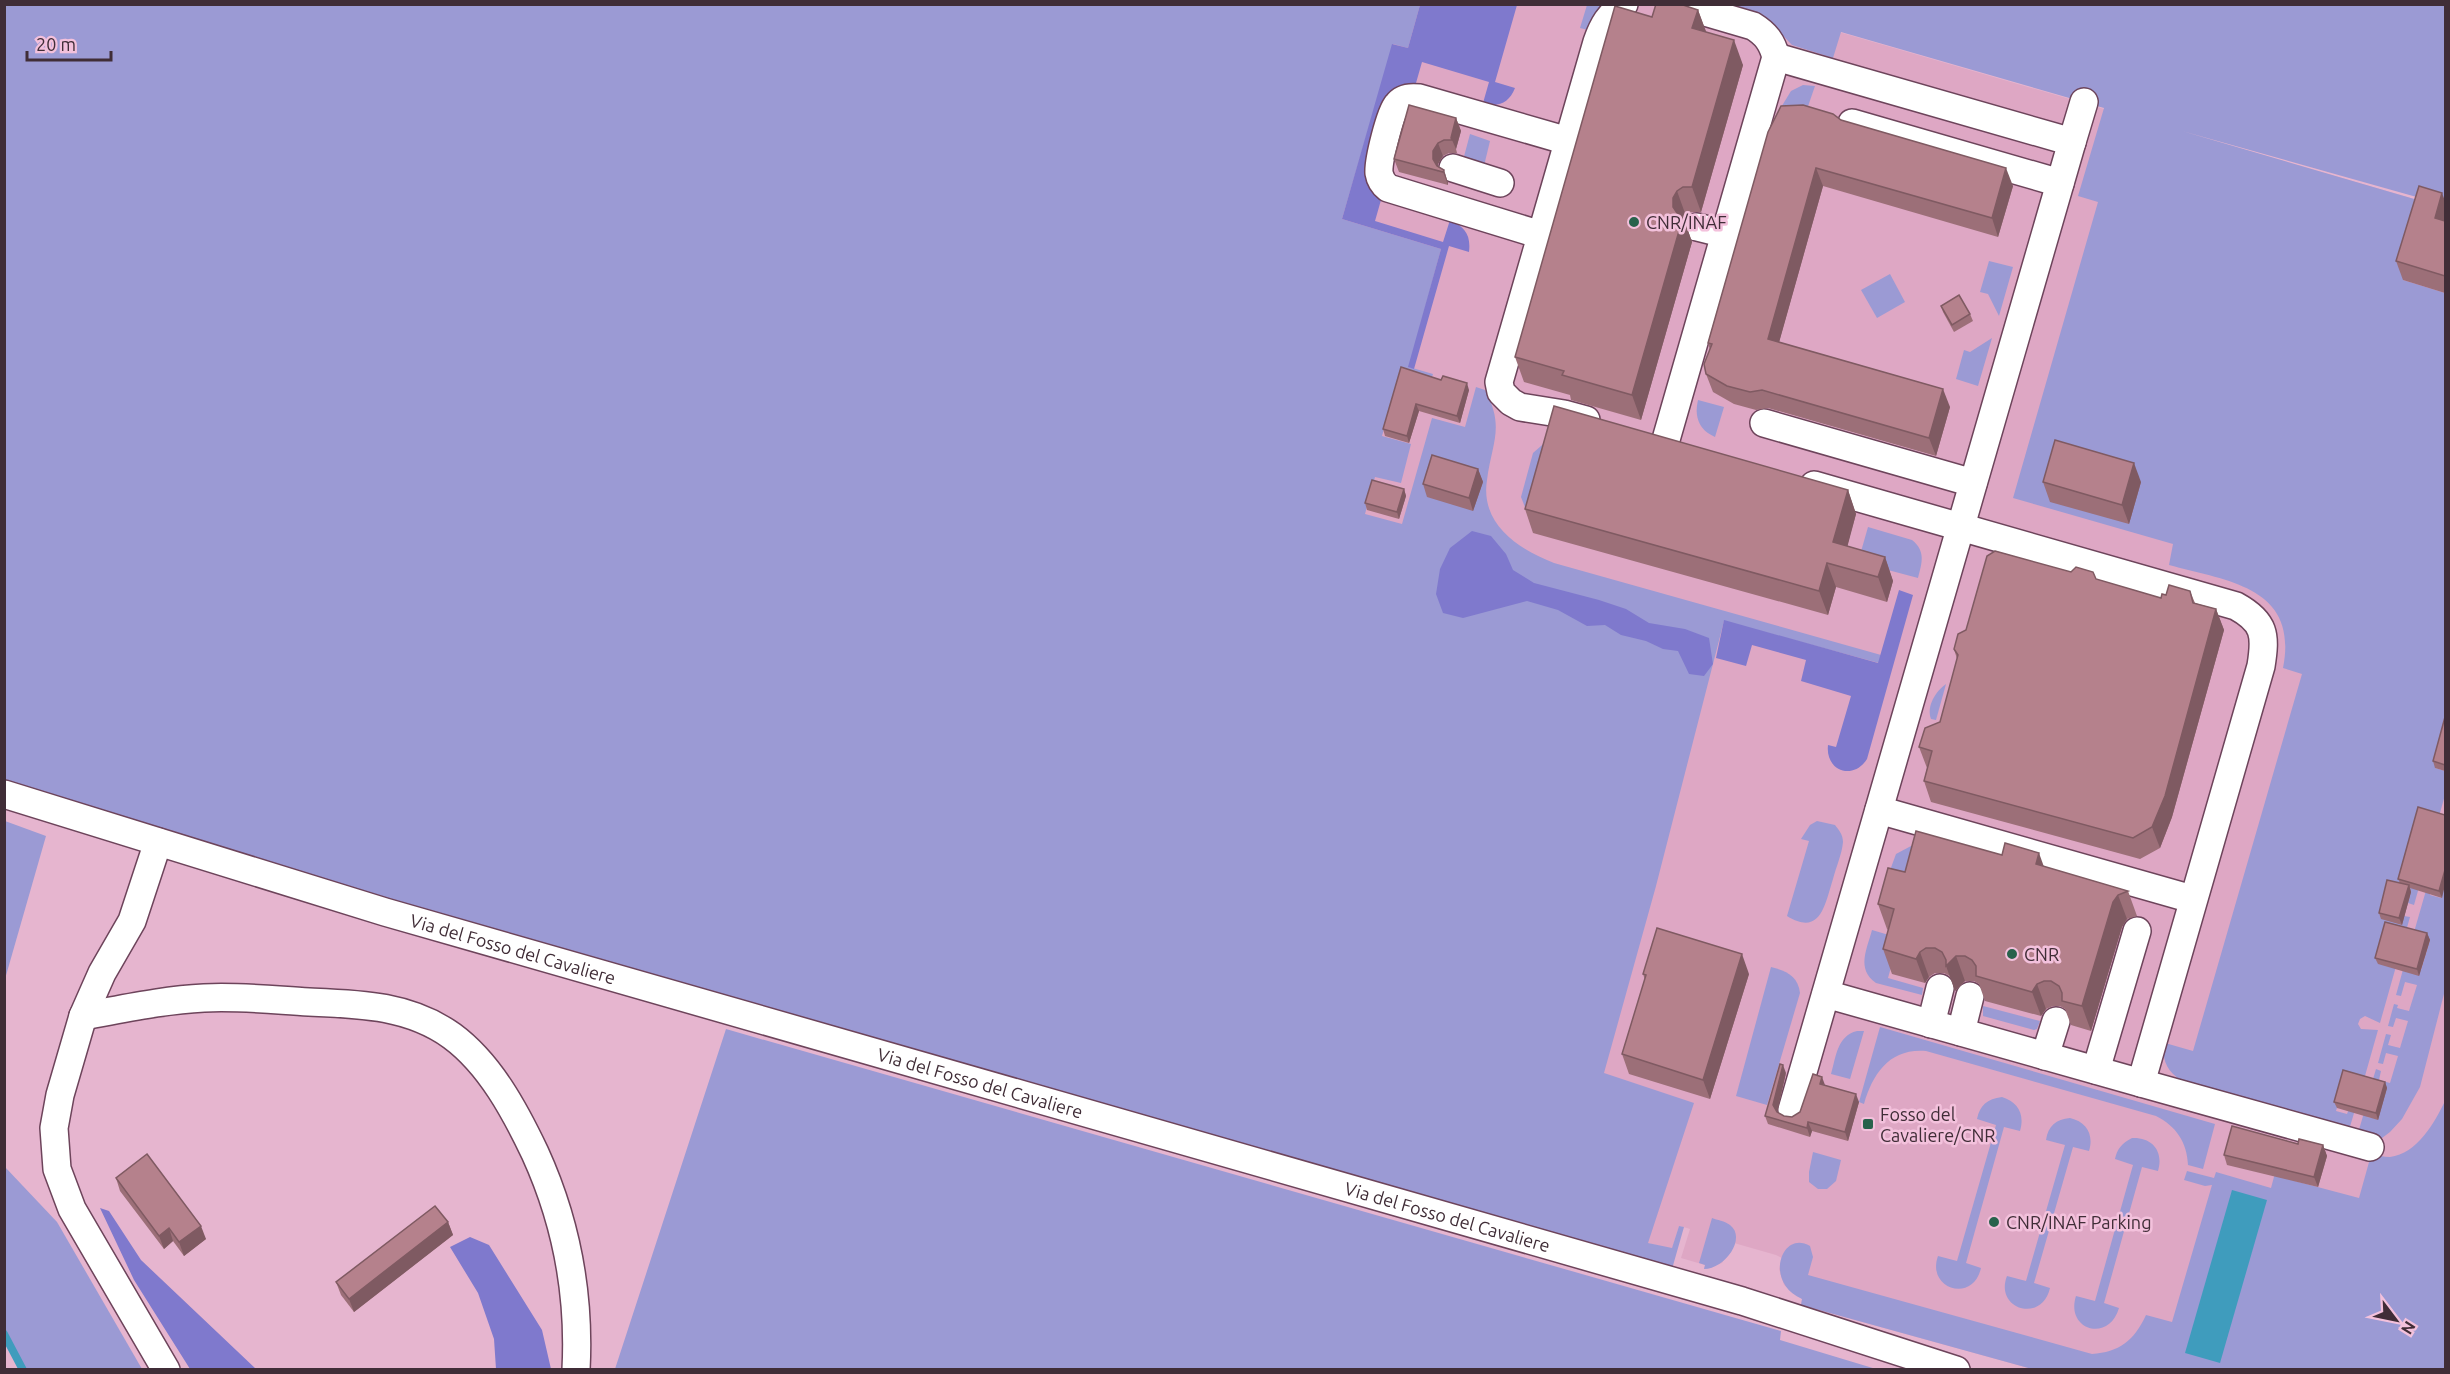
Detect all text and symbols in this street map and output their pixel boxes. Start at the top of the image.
scale bar [27,24,111,62]
text: 20 m [36,34,76,54]
place label: CNR/INAF [1646,212,1727,232]
marker: CNR/INAF [1627,215,1641,229]
street label: Via del Fosso del Cavaliere [408,910,618,988]
place label: CNR [2024,944,2059,964]
marker: CNR [2005,947,2019,961]
street label: Via del Fosso del Cavaliere [875,1044,1085,1122]
place label: Fosso del Cavaliere/CNR [1880,1104,1996,1145]
marker: Fosso del Cavaliere/CNR [1861,1117,1875,1131]
street label: Via del Fosso del Cavaliere [1342,1178,1552,1255]
place label: CNR/INAF Parking [2006,1212,2152,1232]
marker: CNR/INAF Parking [1987,1215,2001,1229]
north arrow [2366,1290,2426,1350]
text: N [2398,1318,2420,1338]

